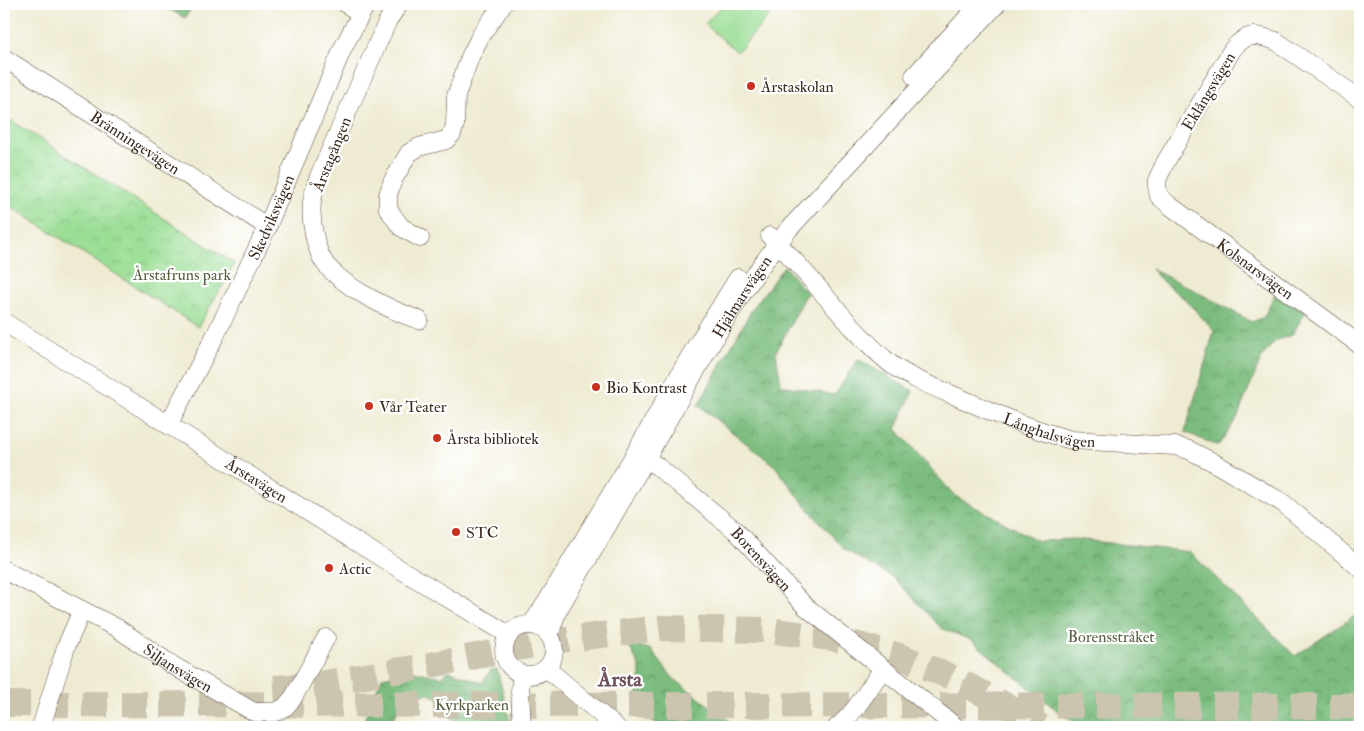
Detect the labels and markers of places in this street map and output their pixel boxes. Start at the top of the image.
place label: Årstaskolan [760,77,834,97]
marker: Årstaskolan [745,80,757,92]
place label: Bio Kontrast [606,378,687,398]
marker: Bio Kontrast [590,381,602,393]
place label: Vår Teater [379,397,447,417]
marker: Vår Teater [363,400,375,412]
place label: Årsta bibliotek [446,429,539,449]
marker: Årsta bibliotek [431,432,443,444]
place label: STC [466,523,499,543]
marker: STC [450,526,462,538]
place label: Actic [338,559,372,579]
marker: Actic [323,562,335,574]

